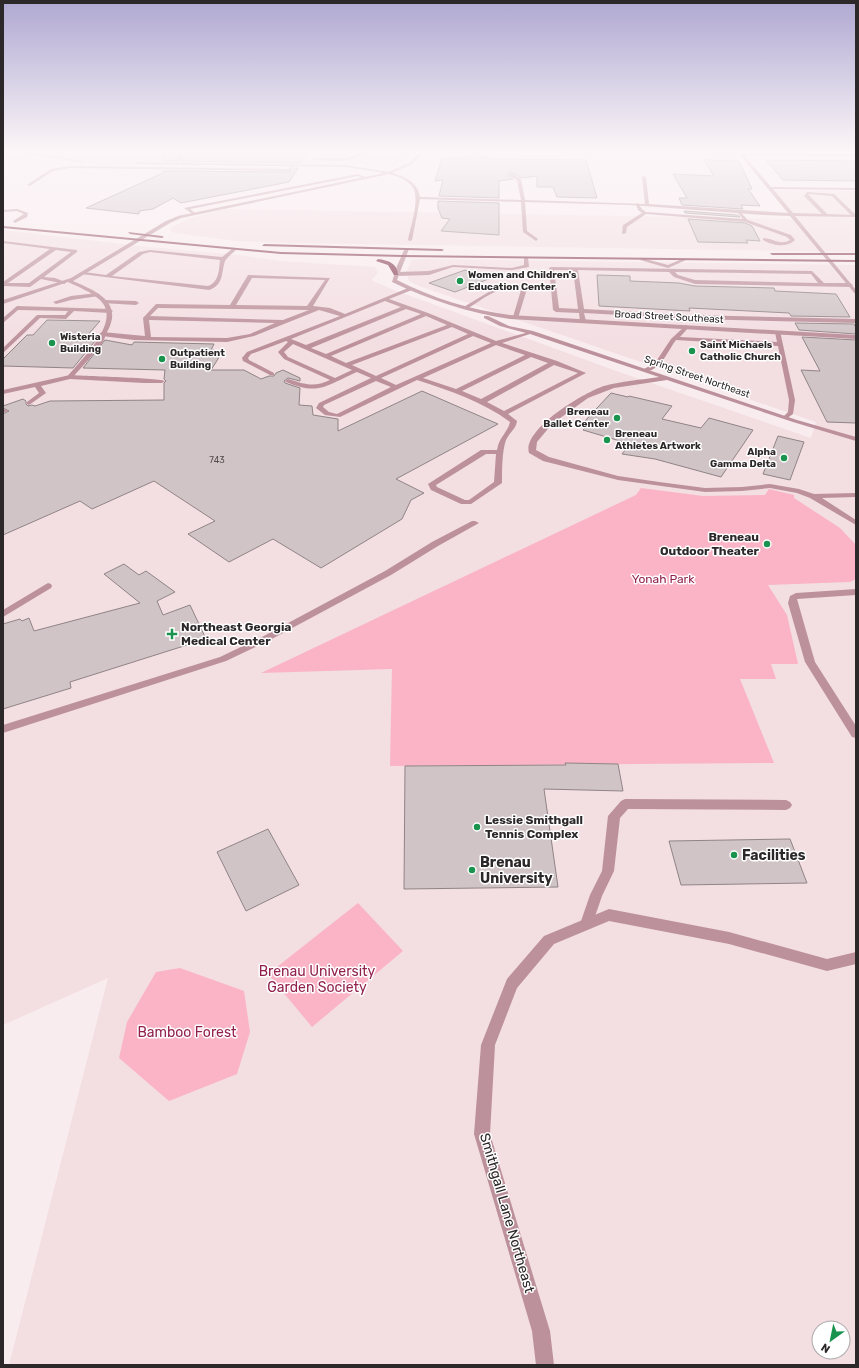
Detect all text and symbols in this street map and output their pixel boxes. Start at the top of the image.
place label: Women and Children's Education Center [468,269,577,293]
marker: Women and Children's Education Center [455,276,465,286]
street label: Broad Street Southeast [614,308,724,326]
place label: Wisteria Building [60,331,101,355]
marker: Wisteria Building [47,338,57,348]
place label: Saint Michaels Catholic Church [700,339,781,363]
marker: Saint Michaels Catholic Church [687,346,697,356]
place label: Outpatient Building [170,347,225,371]
street label: Spring Street Northeast [643,353,751,401]
marker: Outpatient Building [157,354,167,364]
place label: Breneau Ballet Center [543,406,609,430]
marker: Breneau Ballet Center [612,413,622,423]
place label: Breneau Athletes Artwork [615,428,701,452]
marker: Breneau Athletes Artwork [602,435,612,445]
place label: Alpha Gamma Delta [710,446,776,470]
marker: Alpha Gamma Delta [779,453,789,463]
house number: 743 [209,455,225,465]
place label: Breneau Outdoor Theater [660,530,760,558]
marker: Breneau Outdoor Theater [762,539,772,549]
park label: Yonah Park [632,572,695,586]
place label: Northeast Georgia Medical Center [181,620,291,648]
marker: Northeast Georgia Medical Center [166,628,178,640]
place label: Lessie Smithgall Tennis Complex [485,813,583,841]
marker: Lessie Smithgall Tennis Complex [472,822,482,832]
place label: Facilities [742,847,806,864]
marker: Facilities [729,850,739,860]
place label: Brenau University [480,854,553,887]
marker: Brenau University [467,865,477,875]
park label: Brenau University Garden Society [259,963,376,996]
park label: Bamboo Forest [137,1024,237,1041]
street label: Smithgall Lane Northeast [476,1131,538,1295]
north arrow [811,1320,851,1360]
text: N [819,1340,833,1356]

